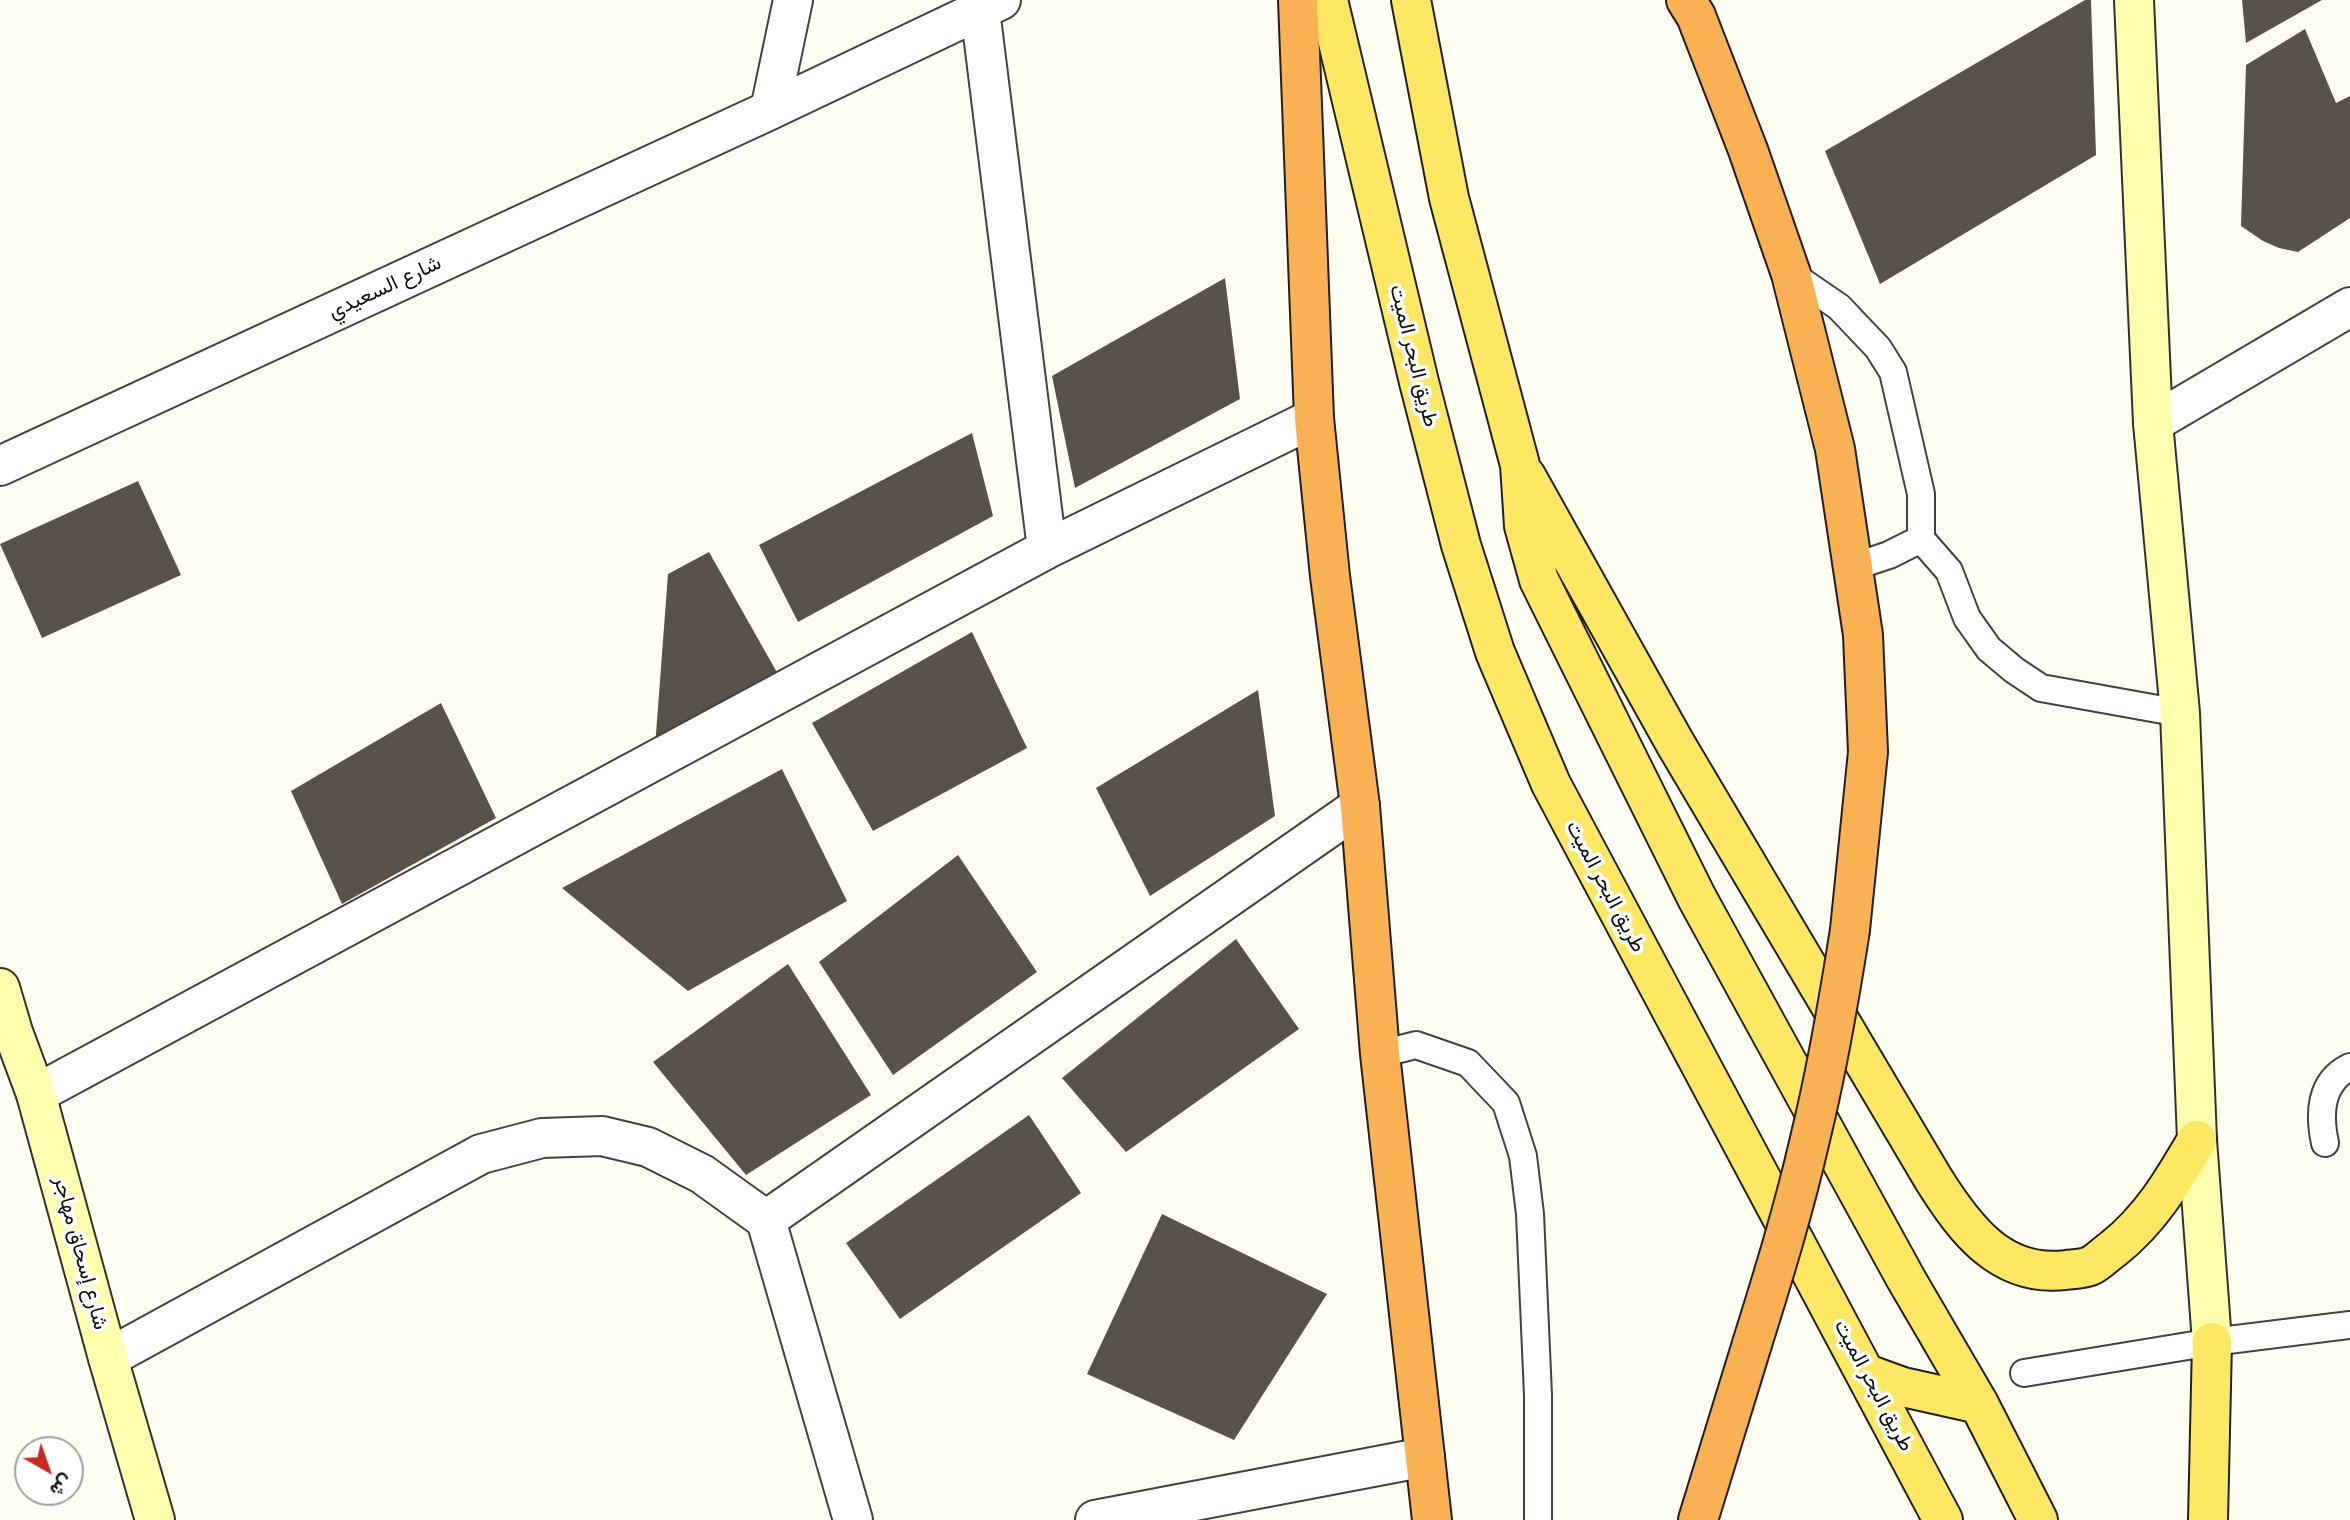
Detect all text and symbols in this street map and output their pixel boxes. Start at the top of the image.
street label: شارع السعيدي [325,251,445,325]
street label: طريق البحر الميت [1383,282,1443,430]
street label: طريق البحر الميت [1560,817,1650,957]
street label: شارع إسحاق مهاجر [47,1174,113,1332]
street label: طريق البحر الميت [1828,1316,1918,1456]
north arrow [14,1436,84,1506]
text: ش [46,1471,77,1501]

